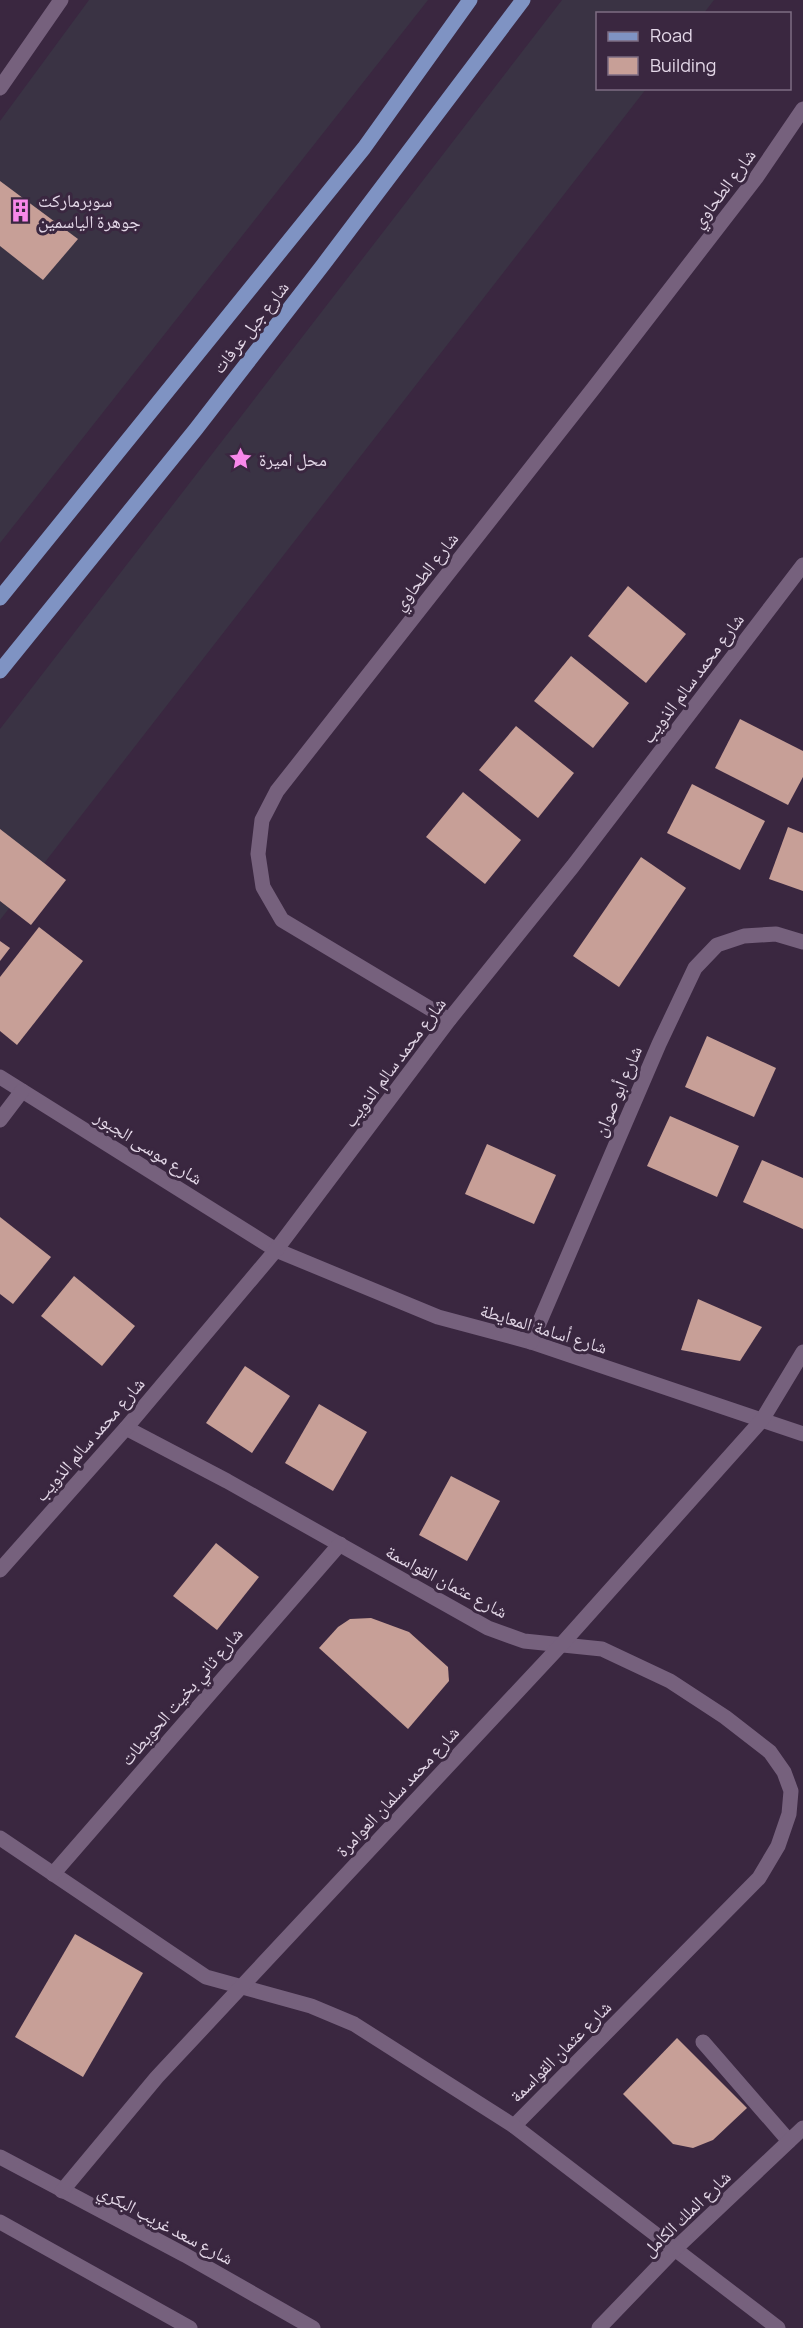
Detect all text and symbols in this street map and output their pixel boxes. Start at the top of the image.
legend [596,12,791,90]
text: Road [650,23,693,47]
text: Building [650,53,716,77]
street label: شارع الطحاوي [685,144,764,235]
place label: سوبرماركت جوهرة الياسمين [38,188,141,233]
building icon: سوبرماركت جوهرة الياسمين [7,197,33,223]
street label: شارع جبل عرفات [206,276,294,378]
place icon: محل اميرة [228,446,254,472]
place label: محل اميرة [259,447,327,471]
street label: شارع الطحاوي [387,527,466,617]
street label: شارع محمد سالم الذويب [635,608,750,748]
street label: شارع محمد سالم الذويب [337,992,452,1132]
street label: شارع أبو صوان [587,1042,647,1140]
street label: شارع موسى الجبور [90,1104,208,1190]
street label: شارع أسامة المعايطة [478,1297,610,1359]
street label: شارع محمد سالم الذويب [28,1372,150,1507]
street label: شارع عثمان القواسمة [382,1539,512,1623]
street label: شارع ثاني بخيت الحويطات [114,1622,250,1773]
street label: شارع محمد سلمان العوامرة [330,1720,464,1862]
street label: شارع عثمان القواسمة [504,1995,616,2107]
street label: شارع الملك الكامل [637,2165,735,2261]
street label: شارع سعد غريب البكري [92,2178,238,2273]

